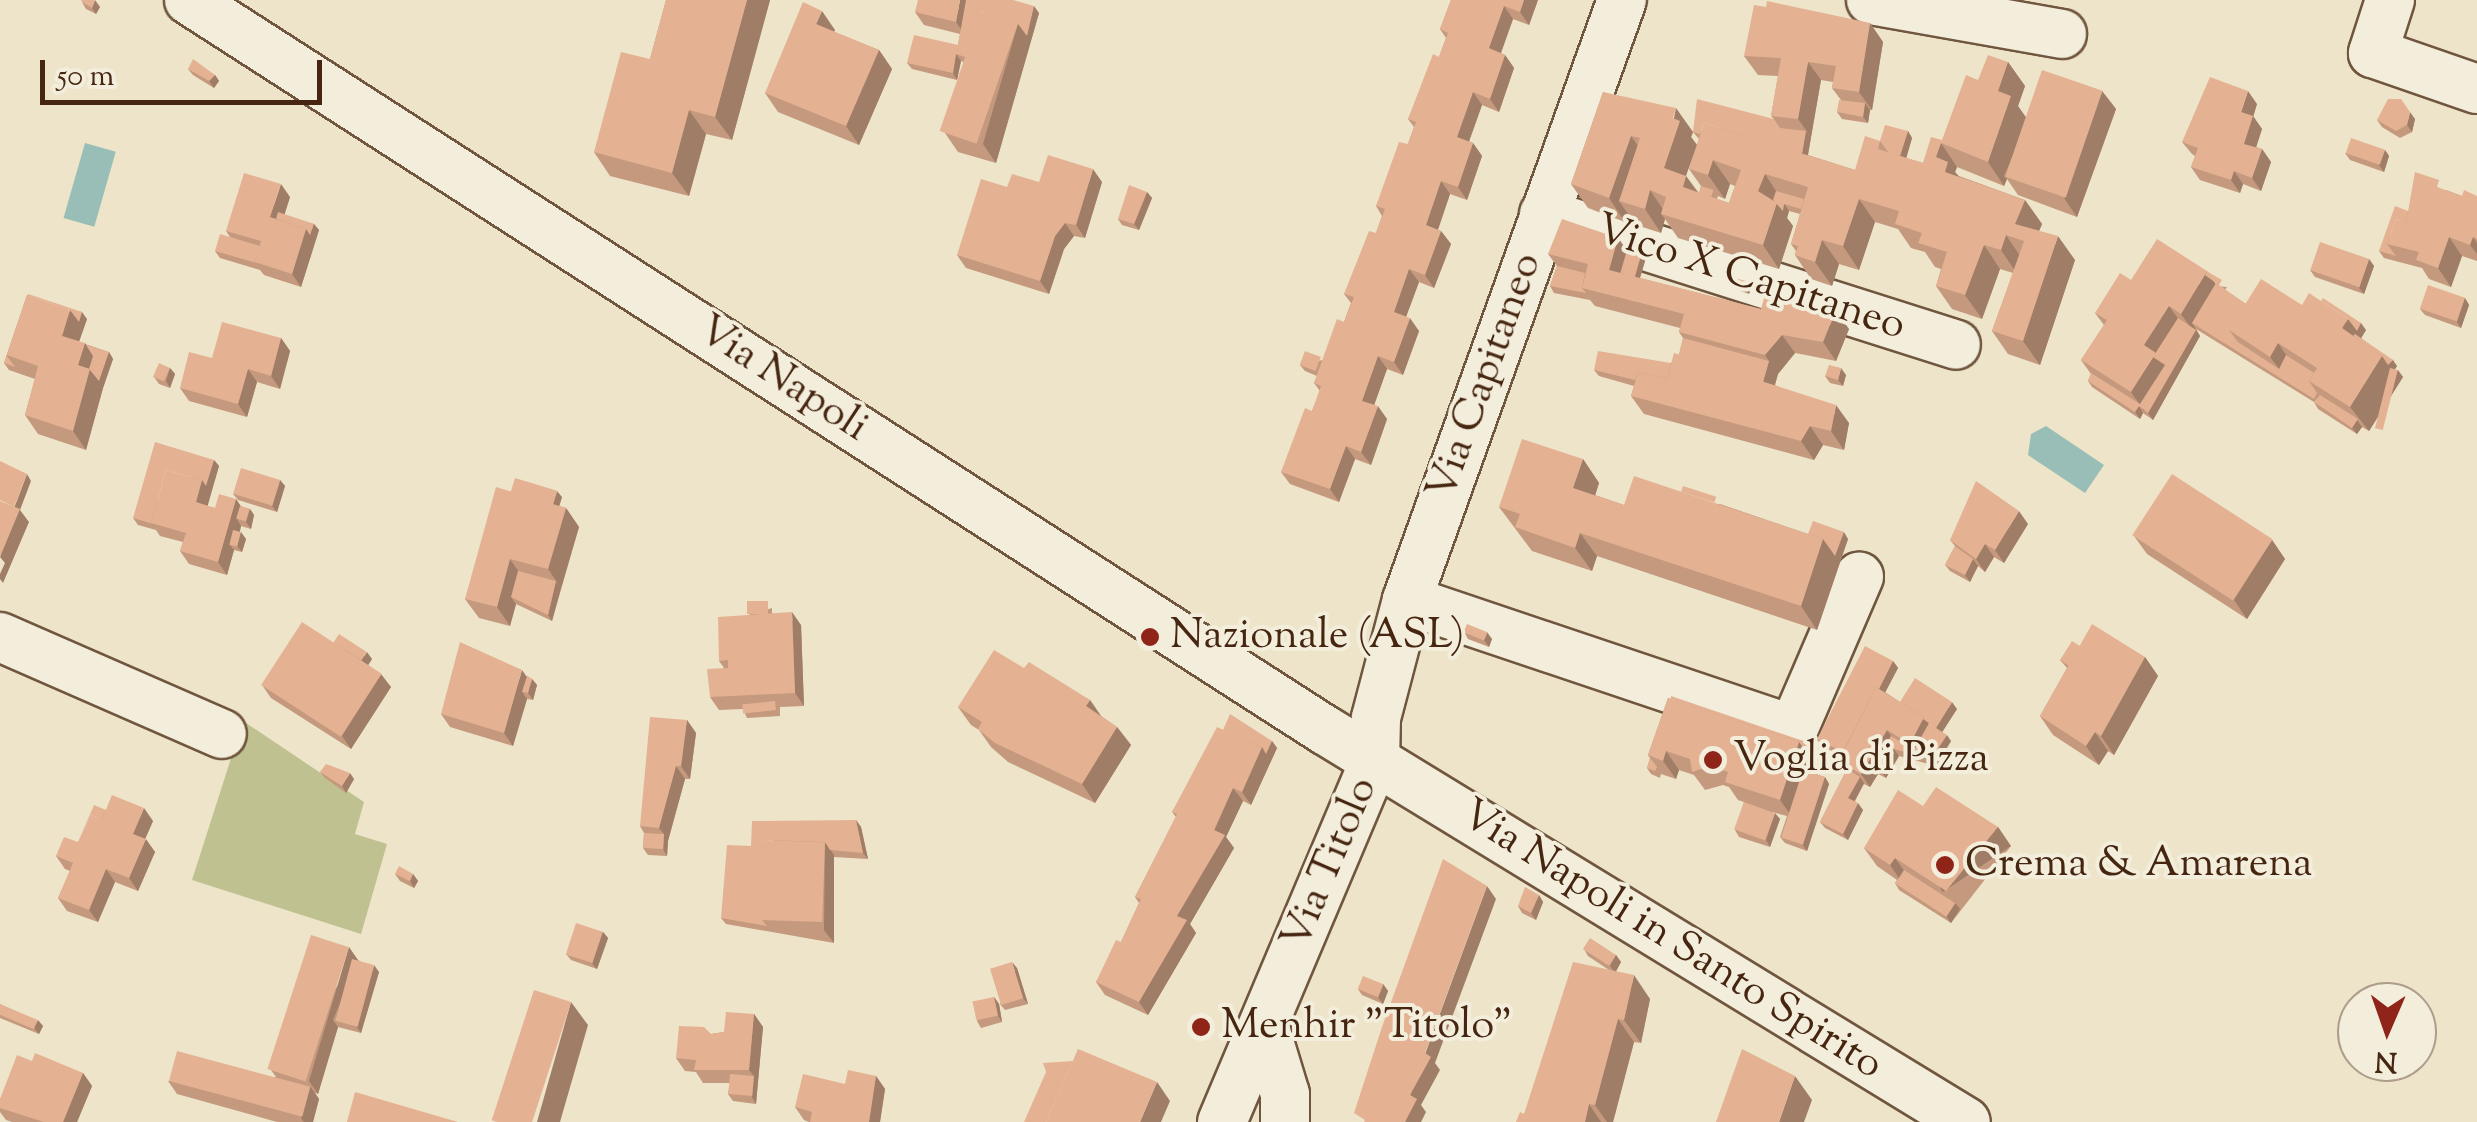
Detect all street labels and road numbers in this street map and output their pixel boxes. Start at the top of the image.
street label: Vico X Capitaneo [1589,205,1911,353]
street label: Via Capitaneo [1418,246,1554,508]
street label: Via Napoli [687,306,877,454]
street label: Via Titolo [1272,770,1390,958]
street label: Via Napoli in Santo Spirito [1451,790,1891,1092]

